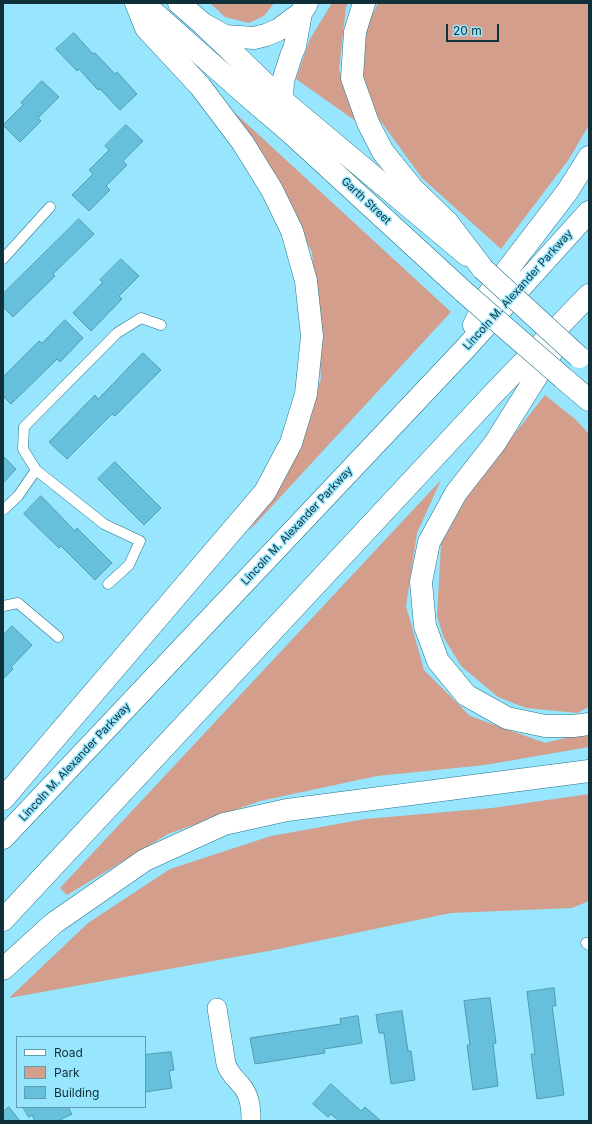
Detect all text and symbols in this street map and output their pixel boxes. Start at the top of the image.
scale bar [448,16,501,42]
text: 20 m [453,23,482,38]
street label: Garth Street [338,175,394,227]
street label: Lincoln M. Alexander Parkway [461,227,575,353]
street label: Lincoln M. Alexander Parkway [239,464,355,588]
street label: Lincoln M. Alexander Parkway [17,700,133,824]
legend [16,1036,146,1108]
text: Road [54,1045,83,1060]
text: Park [54,1065,80,1080]
text: Building [54,1085,99,1100]

